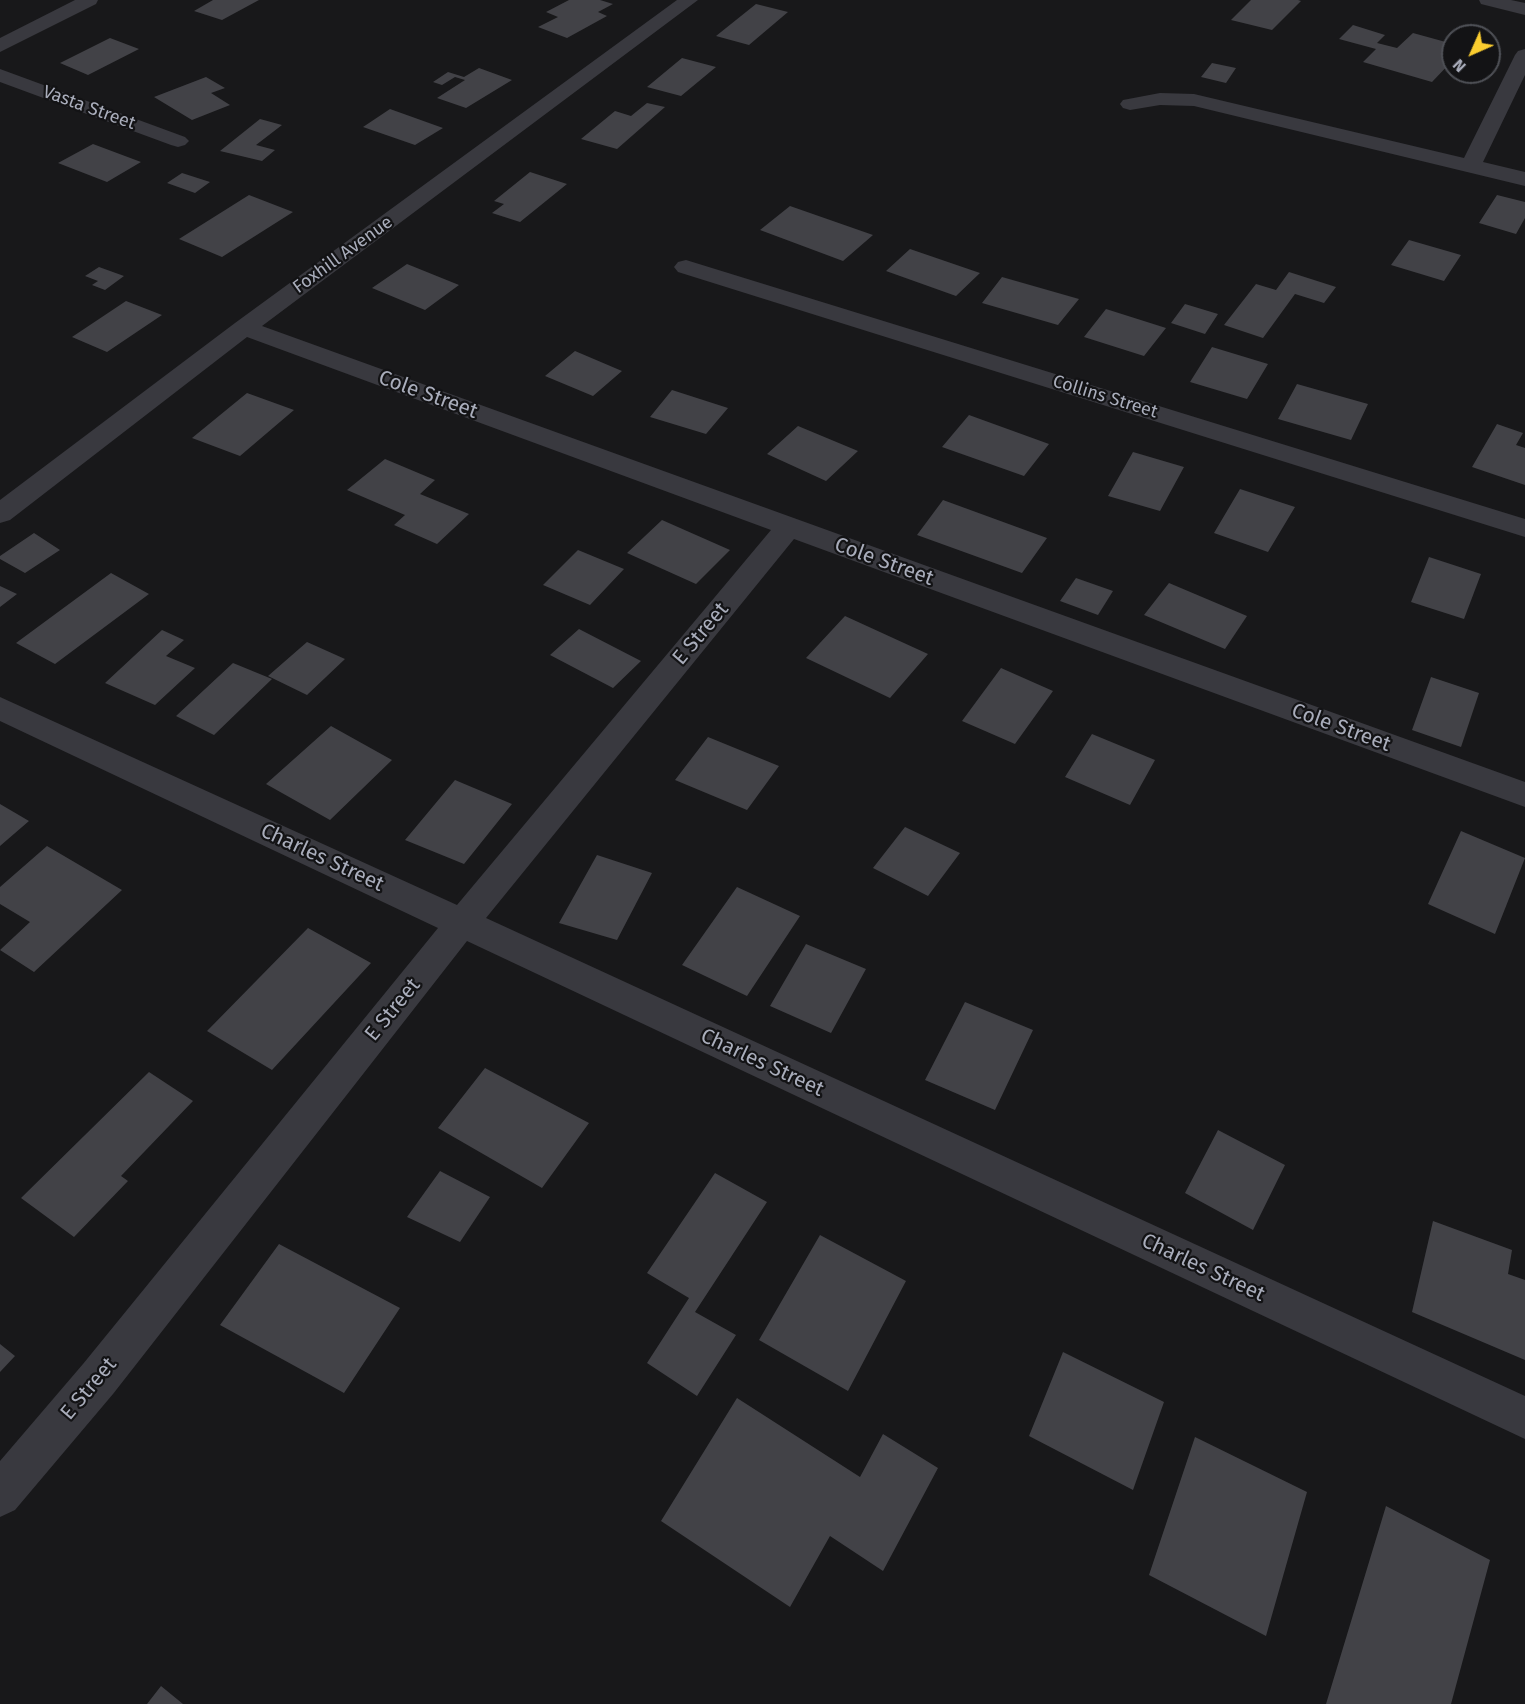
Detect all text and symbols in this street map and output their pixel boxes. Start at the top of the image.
north arrow [1441,24,1501,84]
text: N [1449,55,1470,76]
street label: Vasta Street [40,81,138,135]
street label: Foxhill Avenue [289,212,397,298]
street label: Cole Street [375,365,481,425]
street label: Collins Street [1050,371,1160,423]
street label: Cole Street [831,532,937,592]
street label: E Street [668,598,734,670]
street label: Cole Street [1288,698,1394,758]
street label: Charles Street [256,818,388,898]
street label: E Street [360,973,426,1047]
street label: Charles Street [696,1023,828,1103]
street label: Charles Street [1137,1228,1269,1308]
street label: E Street [56,1353,122,1425]

